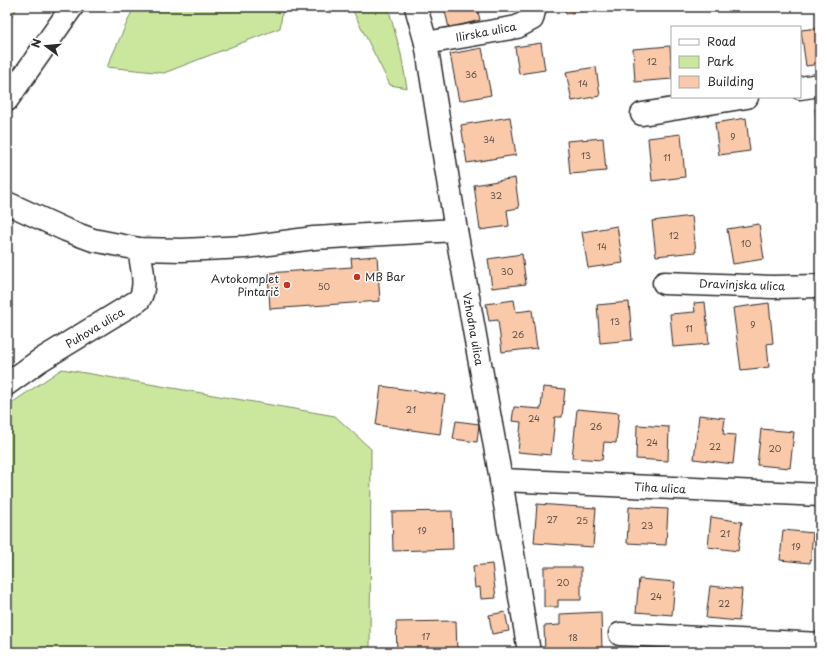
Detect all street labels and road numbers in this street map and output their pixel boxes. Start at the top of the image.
street label: Ilirska ulica [454,17,519,46]
street label: Dravinjska ulica [699,275,785,294]
street label: Vzhodna ulica [459,291,488,367]
street label: Puhova ulica [62,303,127,352]
street label: Tiha ulica [634,478,686,497]

